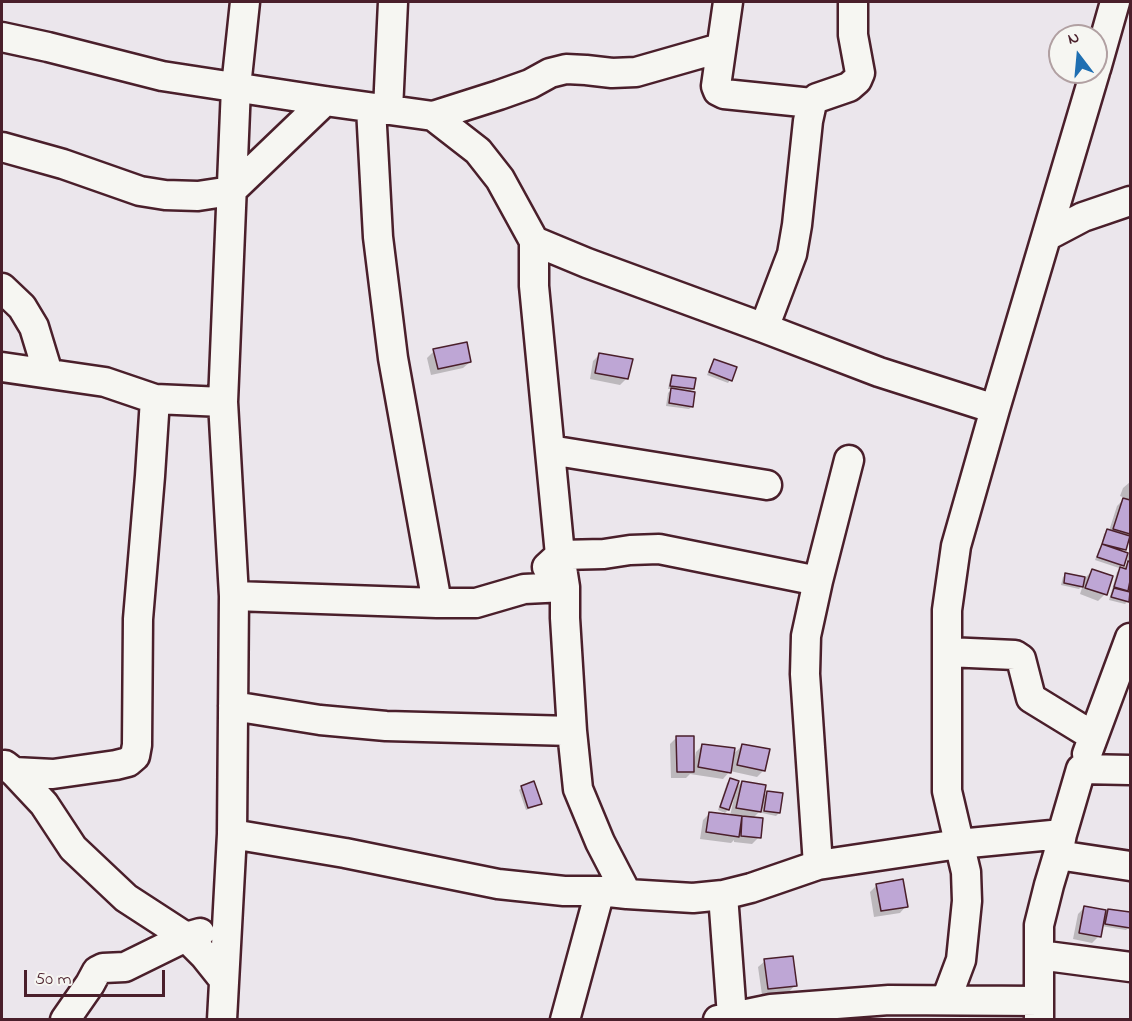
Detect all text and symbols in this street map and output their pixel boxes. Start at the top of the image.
north arrow [1048,24,1108,84]
text: N [1065,26,1082,52]
scale bar [27,958,168,996]
text: 50 m [35,967,72,993]

